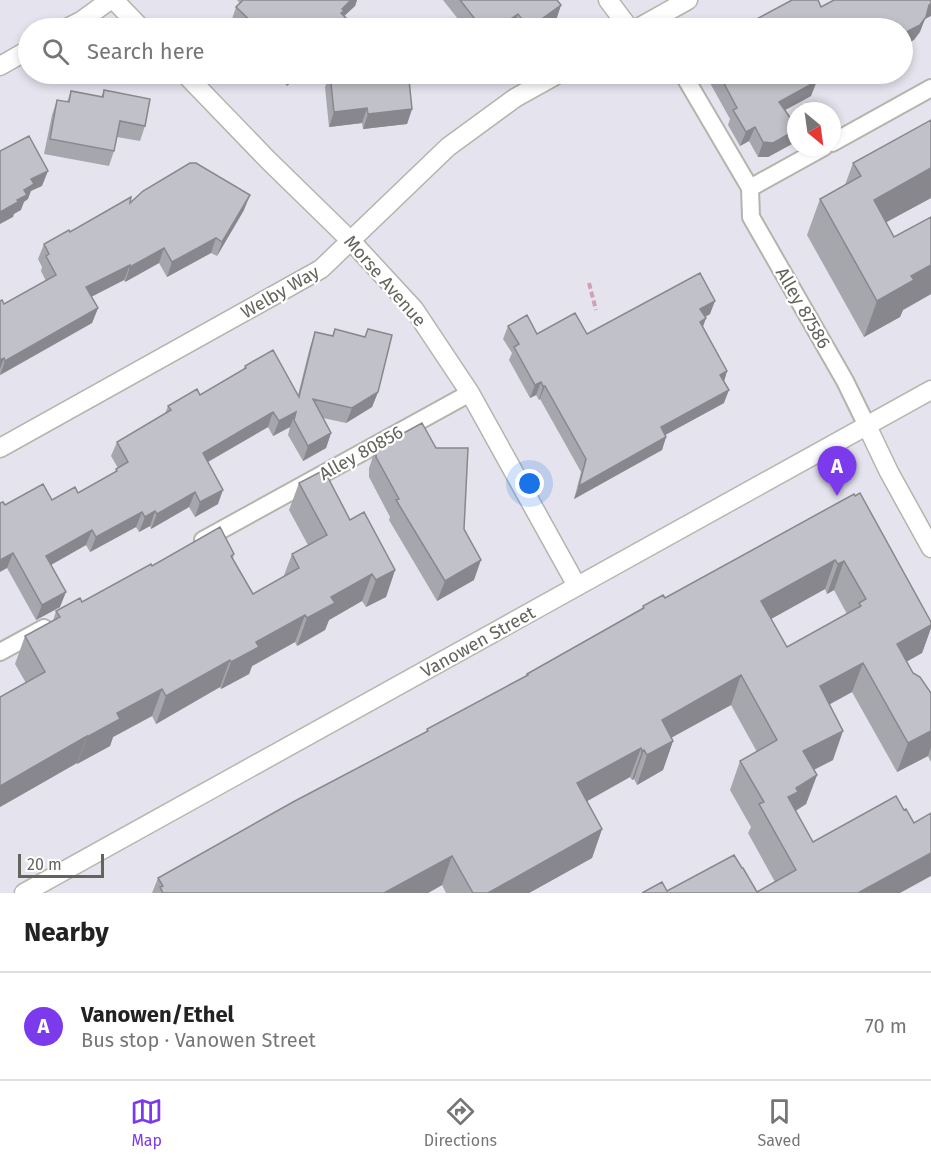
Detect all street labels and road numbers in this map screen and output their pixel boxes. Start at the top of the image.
street label: Morse Avenue [339,231,431,331]
street label: Welby Way [237,261,323,323]
street label: Alley 87586 [771,264,835,352]
street label: Alley 80856 [315,421,407,485]
street label: Vanowen Street [417,601,539,682]

